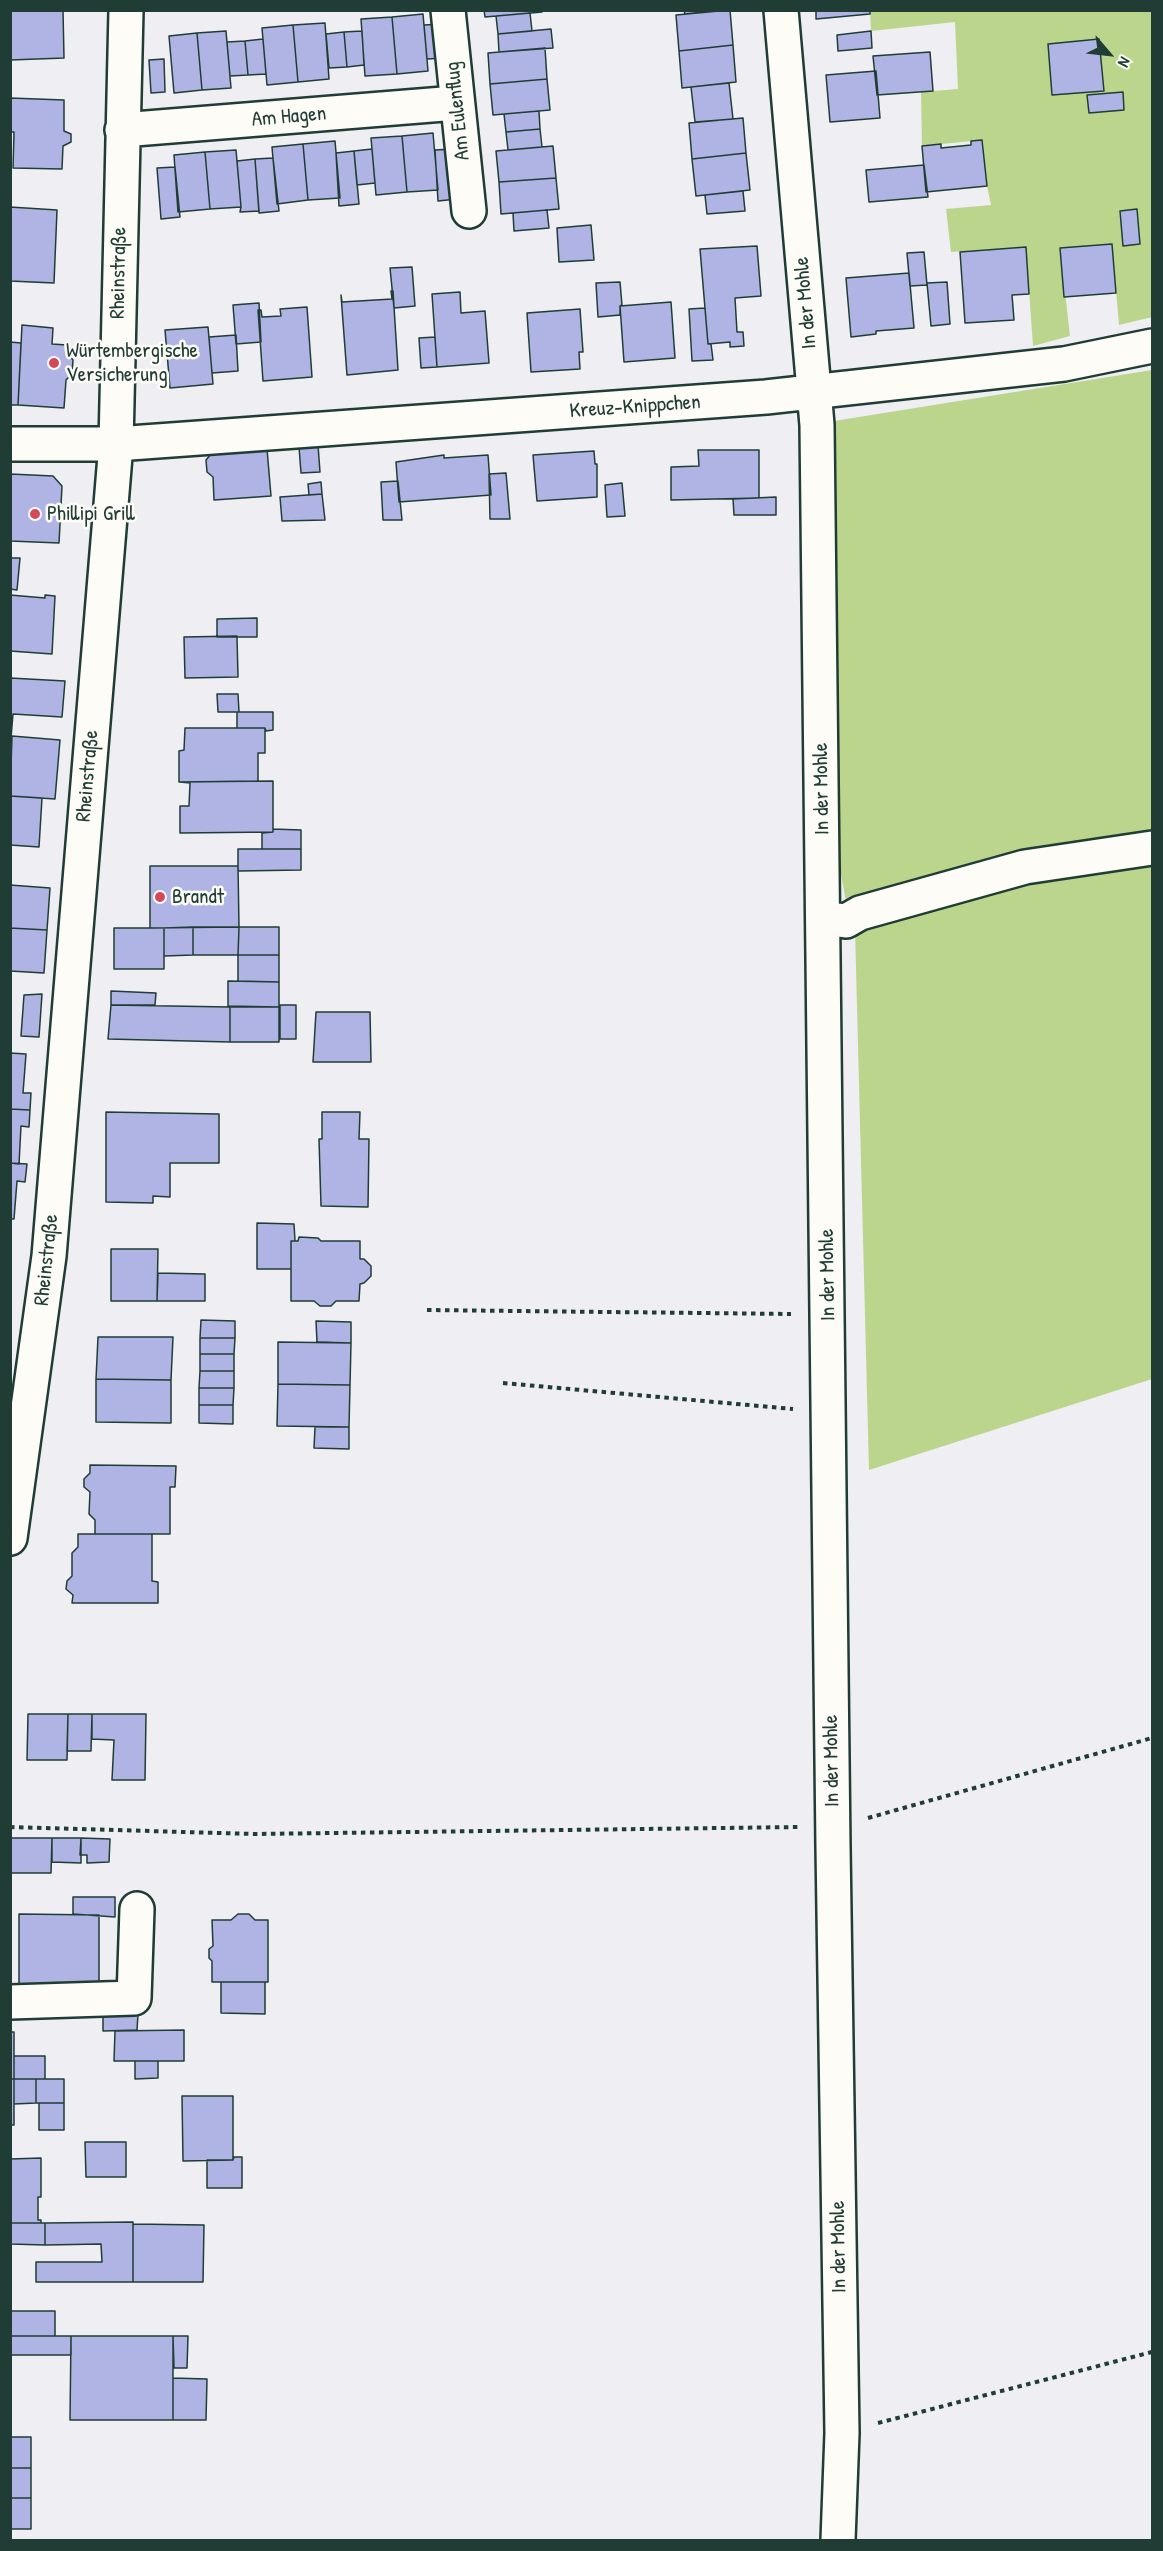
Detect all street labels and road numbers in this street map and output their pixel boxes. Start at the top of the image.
street label: Am Eulenflug [440,60,476,162]
street label: Am Hagen [251,101,327,133]
street label: Rheinstraße [106,227,132,319]
street label: In der Mohle [789,256,823,350]
street label: Kreuz-Knippchen [569,390,701,424]
street label: Rheinstraße [71,729,105,823]
street label: In der Mohle [809,743,835,835]
street label: Rheinstraße [30,1213,64,1307]
street label: In der Mohle [815,1229,841,1321]
street label: In der Mohle [819,1715,845,1807]
street label: In der Mohle [826,2201,852,2293]

